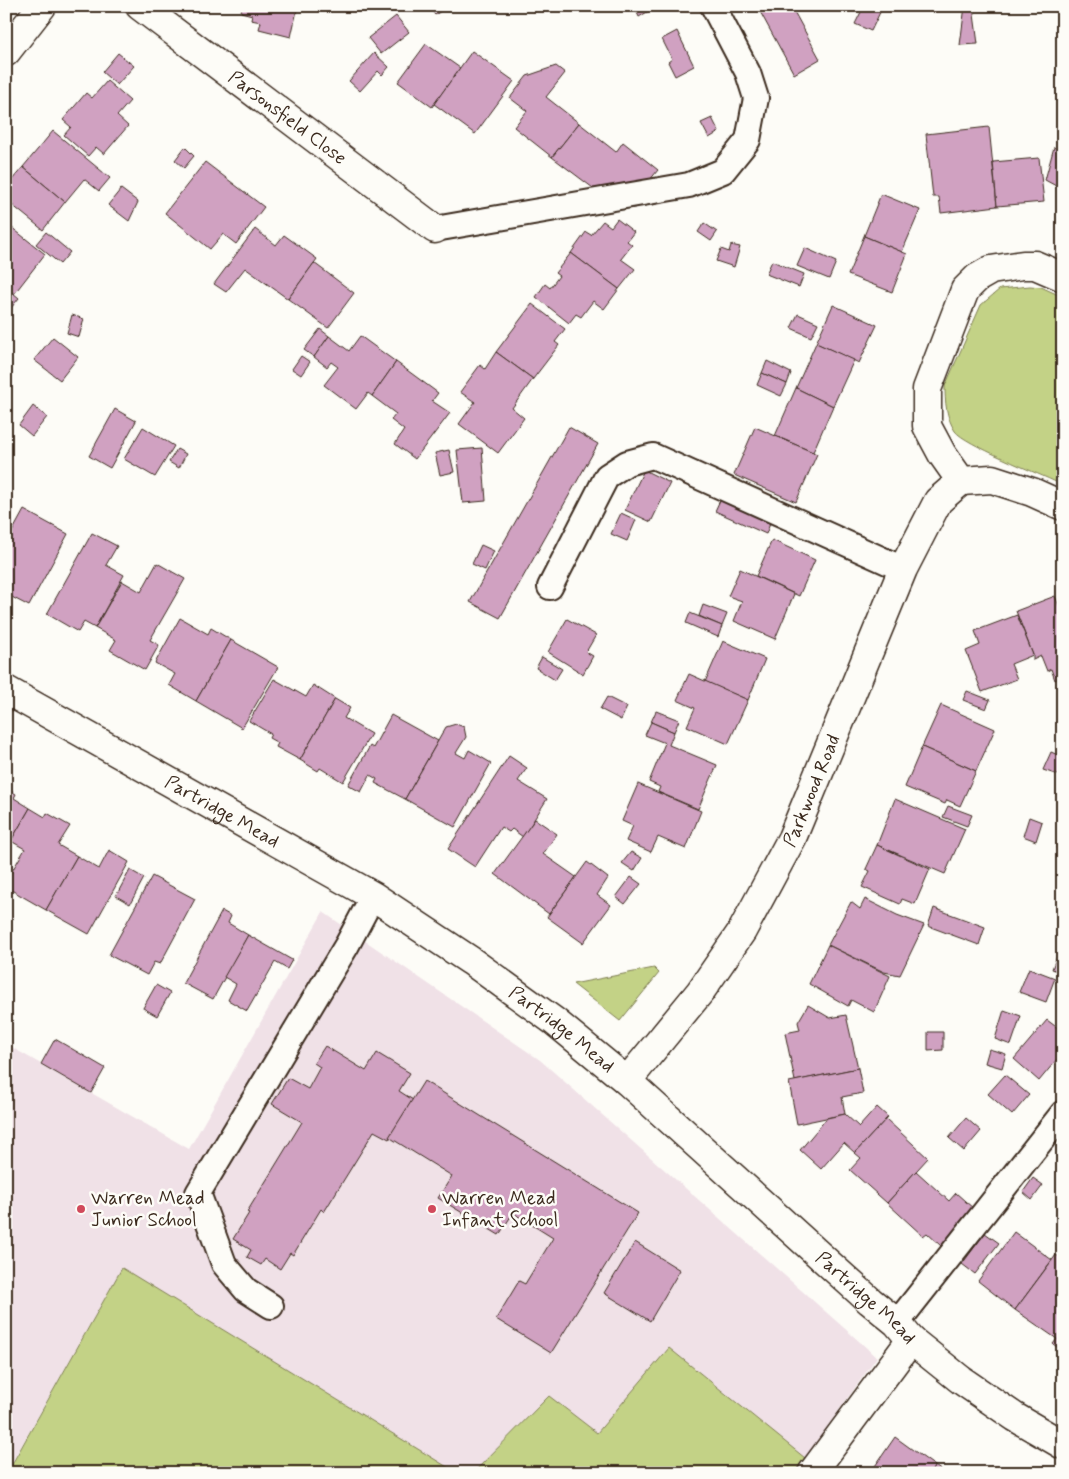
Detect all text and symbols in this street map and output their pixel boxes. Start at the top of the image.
street label: Parsonsfield Close [223,65,352,170]
street label: Parkwood Road [777,731,846,851]
street label: Partridge Mead [161,769,284,854]
street label: Partridge Mead [504,980,620,1078]
place label: Warren Mead Junior School [91,1186,205,1233]
place label: Warren Mead Infant School [442,1186,558,1233]
marker: Warren Mead Junior School [75,1203,87,1215]
marker: Warren Mead Infant School [426,1203,438,1215]
street label: Partridge Mead [810,1245,922,1349]

